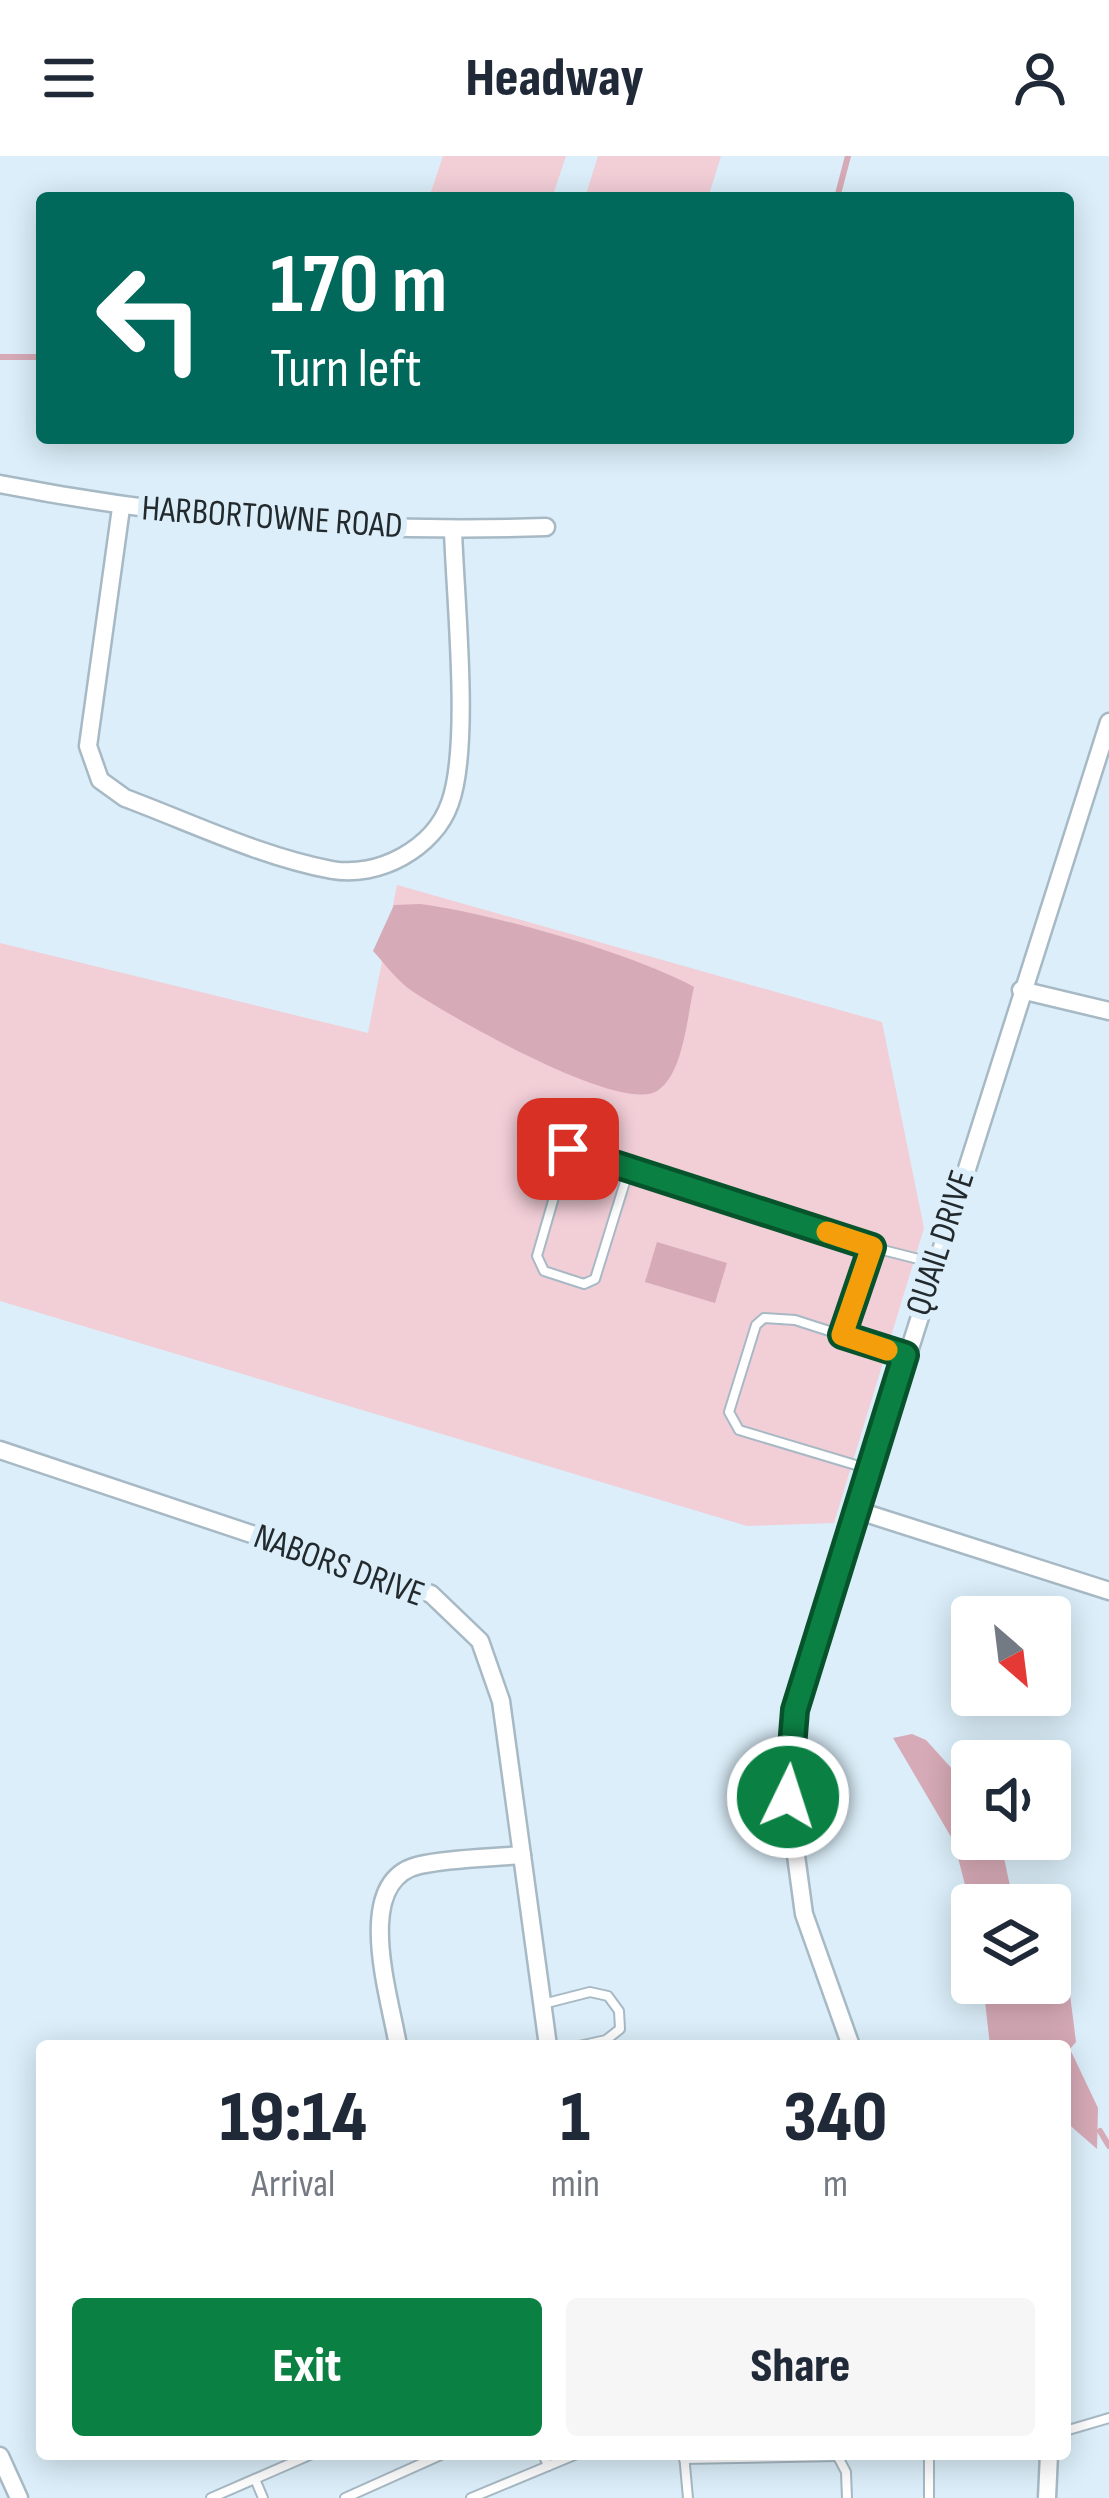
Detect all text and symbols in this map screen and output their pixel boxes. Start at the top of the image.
icon: menu [36,45,102,111]
icon: person [1007,45,1073,111]
text: Headway [465,46,644,111]
text: 170 m [270,235,447,336]
icon: left [72,240,228,396]
text: Turn left [270,337,422,402]
street label: HARBORTOWNE ROAD [140,487,404,549]
pin [517,1098,619,1200]
icon: arrive [535,1116,601,1182]
street label: QUAIL DRIVE [897,1165,985,1321]
street label: NABORS DRIVE [248,1515,430,1617]
north arrow [951,1596,1071,1716]
map controls [951,1596,1071,2004]
position arrow [725,1734,851,1860]
button: sound [951,1740,1071,1860]
button: layers [951,1884,1071,2004]
text: 19:14 [220,2075,367,2162]
text: 1 [561,2075,590,2162]
text: 340 [784,2075,887,2162]
text: Arrival [252,2161,335,2208]
text: min [551,2161,600,2208]
text: m [823,2161,848,2208]
button: Exit [72,2298,542,2436]
button: Share [566,2298,1035,2436]

